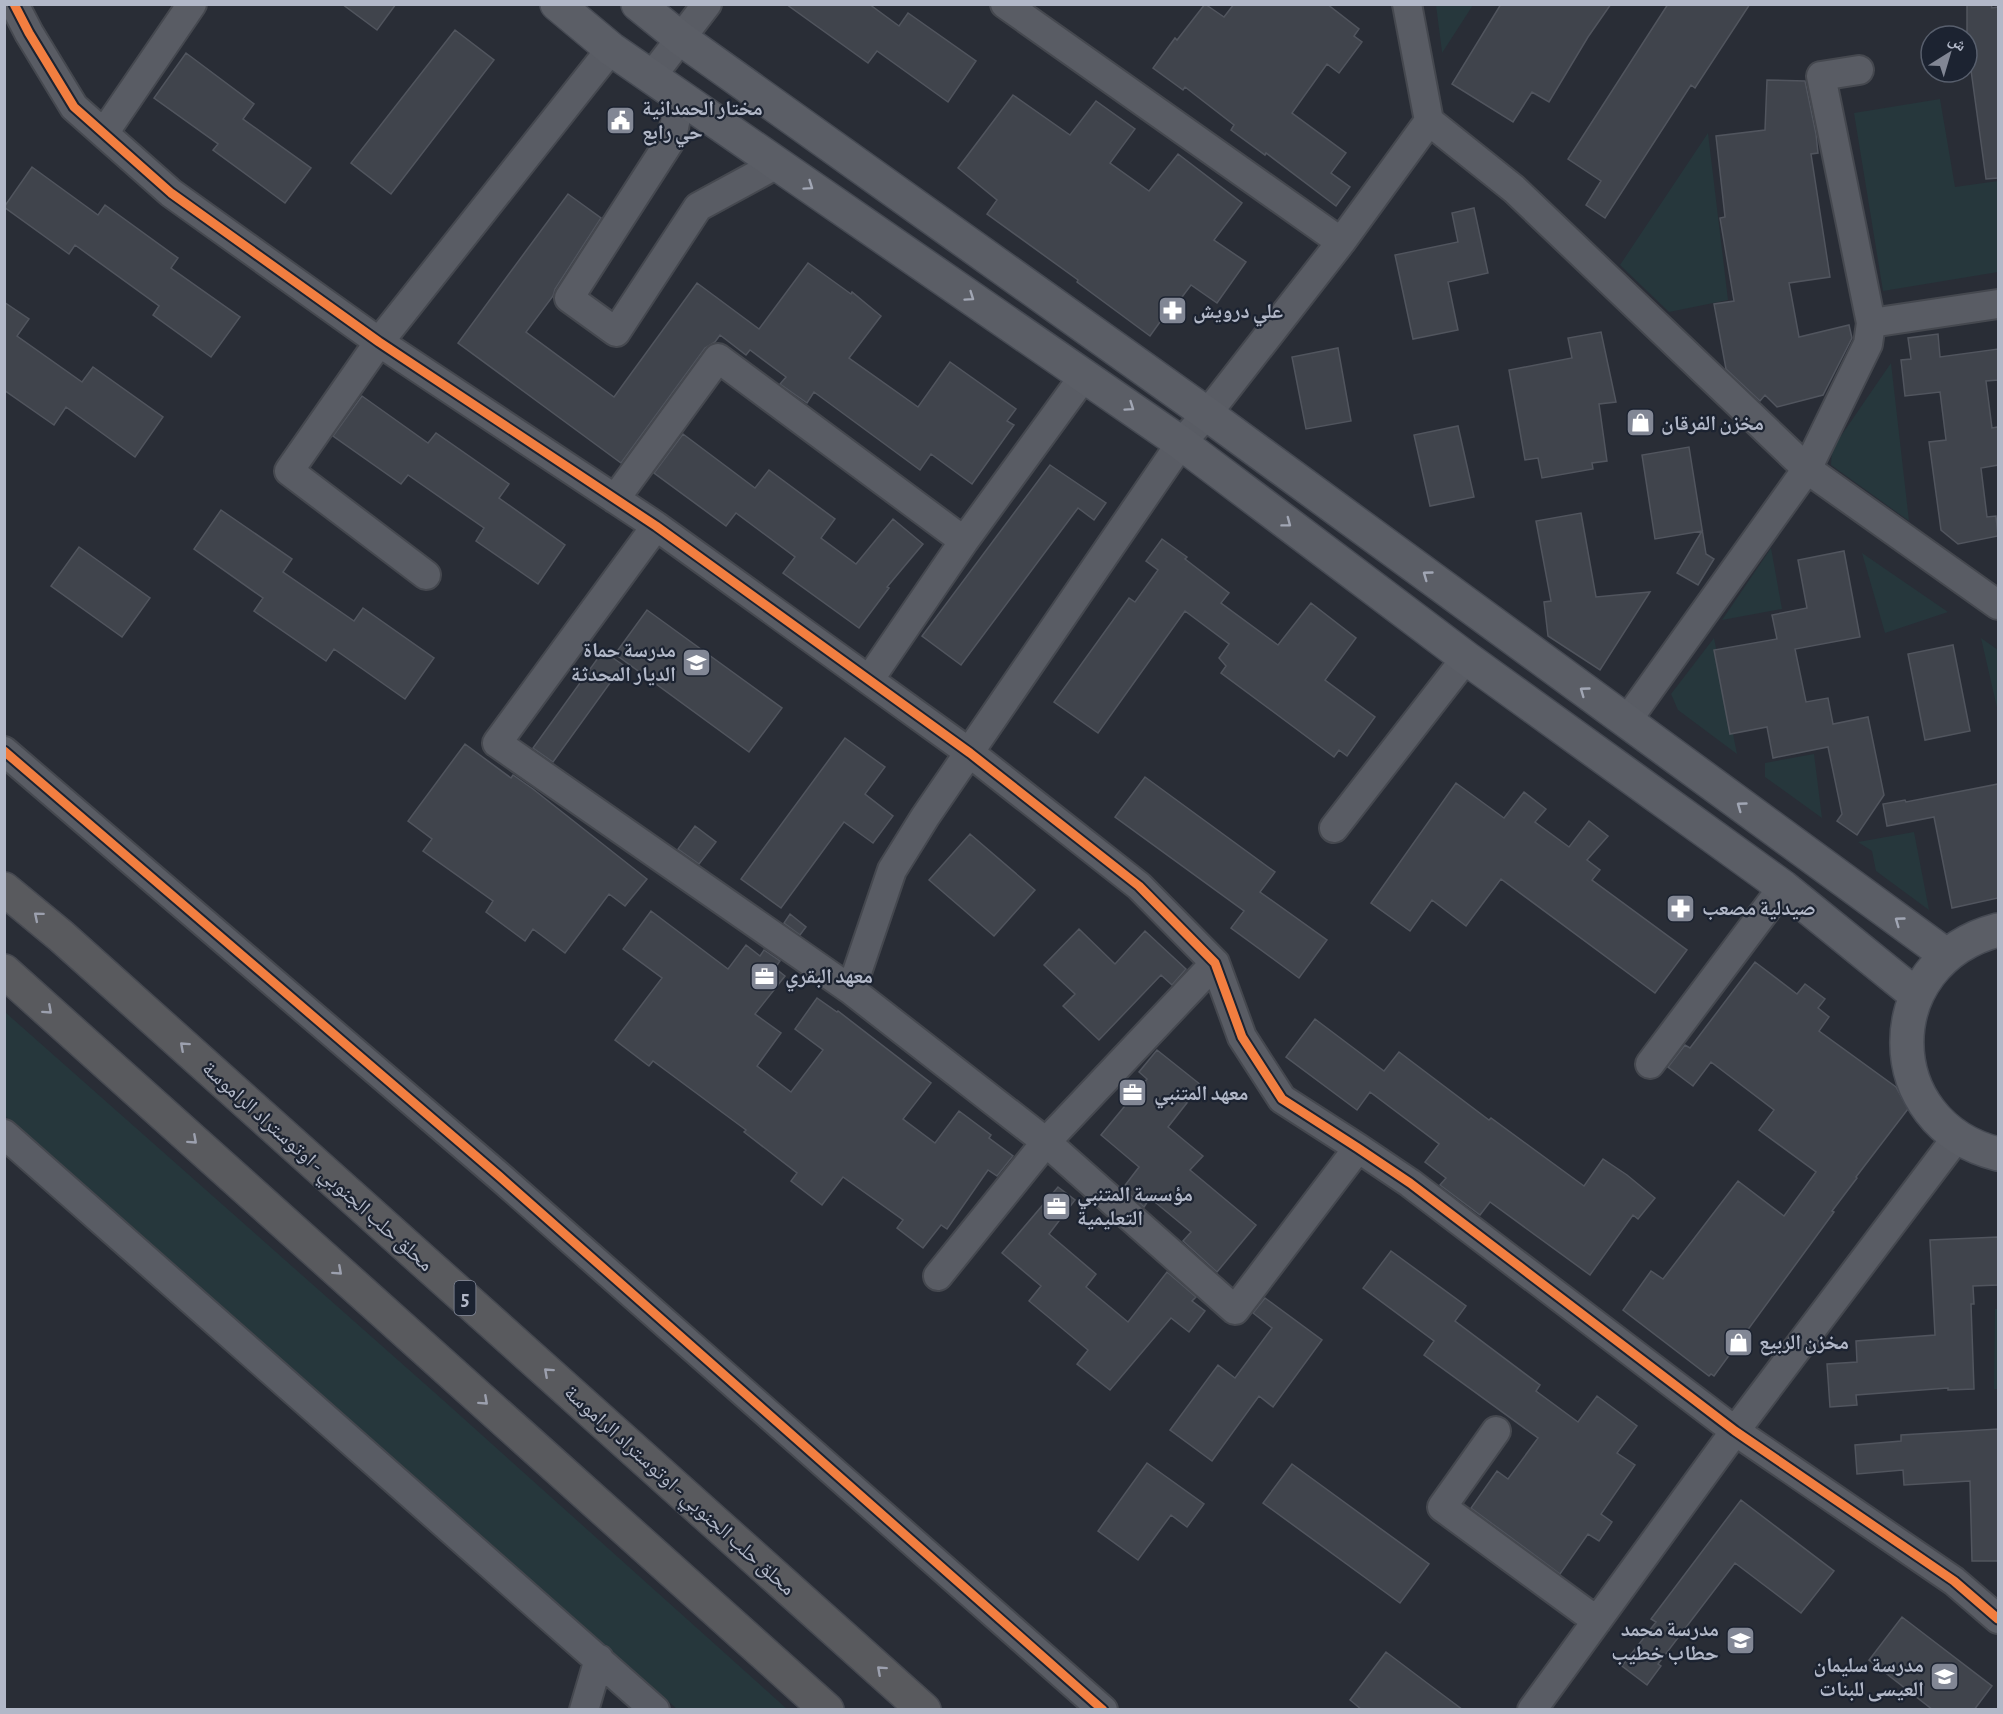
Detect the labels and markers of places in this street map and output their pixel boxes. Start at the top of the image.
place label: مختار الحمدانية حي رابع [642,98,763,148]
public building icon: مختار الحمدانية حي رابع [605,104,637,136]
pharmacy icon: علي درويش [1156,295,1188,327]
place label: علي درويش [1193,301,1283,327]
shop icon: مخزن الفرقان [1624,407,1656,439]
place label: مخزن الفرقان [1661,413,1764,435]
place label: مدرسة حماة الديار المحدثة [571,640,676,686]
school or university icon: مدرسة حماة الديار المحدثة [681,646,713,678]
pharmacy icon: صيدلية مصعب [1665,892,1697,924]
place label: صيدلية مصعب [1702,898,1816,920]
office icon: معهد البقري [748,960,780,992]
place label: معهد البقري [785,966,873,992]
office icon: معهد المتنبي [1117,1077,1149,1109]
place label: معهد المتنبي [1154,1083,1249,1109]
place label: مؤسسة المتنبي التعليمية [1077,1184,1193,1230]
office icon: مؤسسة المتنبي التعليمية [1040,1190,1072,1222]
shop icon: مخزن الربيع [1722,1326,1754,1358]
place label: مخزن الربيع [1759,1332,1849,1356]
place label: مدرسة محمد حطاب خطيب [1611,1619,1719,1665]
school or university icon: مدرسة محمد حطاب خطيب [1724,1625,1756,1657]
place label: مدرسة سليمان العيسى للبنات [1813,1655,1924,1702]
school or university icon: مدرسة سليمان العيسى للبنات [1929,1661,1961,1693]

